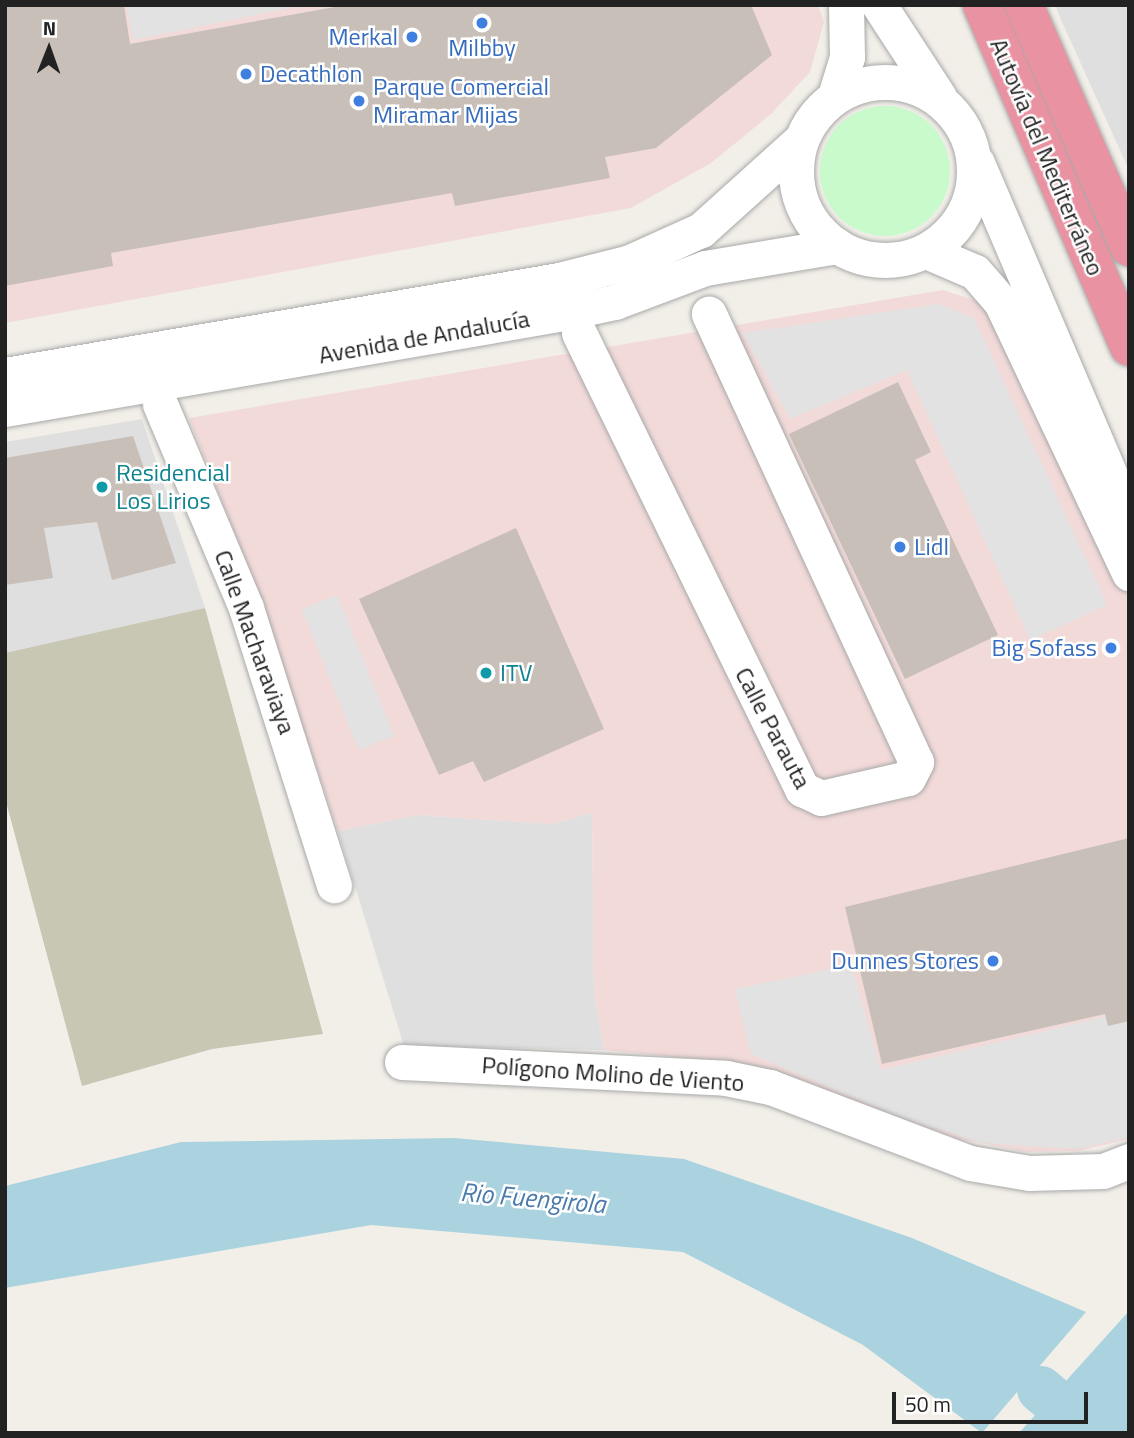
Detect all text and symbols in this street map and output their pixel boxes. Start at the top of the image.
text: N [43,13,56,42]
north arrow [14,14,84,84]
marker: Milbby [474,15,490,31]
place label: Merkal [329,23,398,51]
marker: Merkal [404,29,420,45]
place label: Milbby [448,34,516,62]
street label: Autovía del Mediterráneo [984,34,1110,280]
place label: Decathlon [260,60,363,88]
marker: Decathlon [238,66,254,82]
place label: Parque Comercial Miramar Mijas [373,73,549,129]
marker: Parque Comercial Miramar Mijas [351,93,367,109]
street label: Avenida de Andalucía [316,304,532,370]
place label: Residencial Los Lirios [116,459,230,515]
marker: Residencial Los Lirios [94,479,110,495]
place label: Lidl [914,533,949,561]
marker: Lidl [892,539,908,555]
street label: Calle Macharaviaya [208,546,302,738]
place label: Big Sofass [991,634,1097,662]
marker: Big Sofass [1103,640,1119,656]
place label: ITV [500,659,532,687]
street label: Calle Parauta [729,662,817,794]
marker: ITV [478,665,494,681]
place label: Dunnes Stores [831,947,979,975]
marker: Dunnes Stores [985,953,1001,969]
street label: Polígono Molino de Viento [481,1050,745,1098]
water label: Rio Fuengirola [459,1176,607,1220]
scale bar [896,1378,1092,1422]
text: 50 m [905,1388,951,1420]

